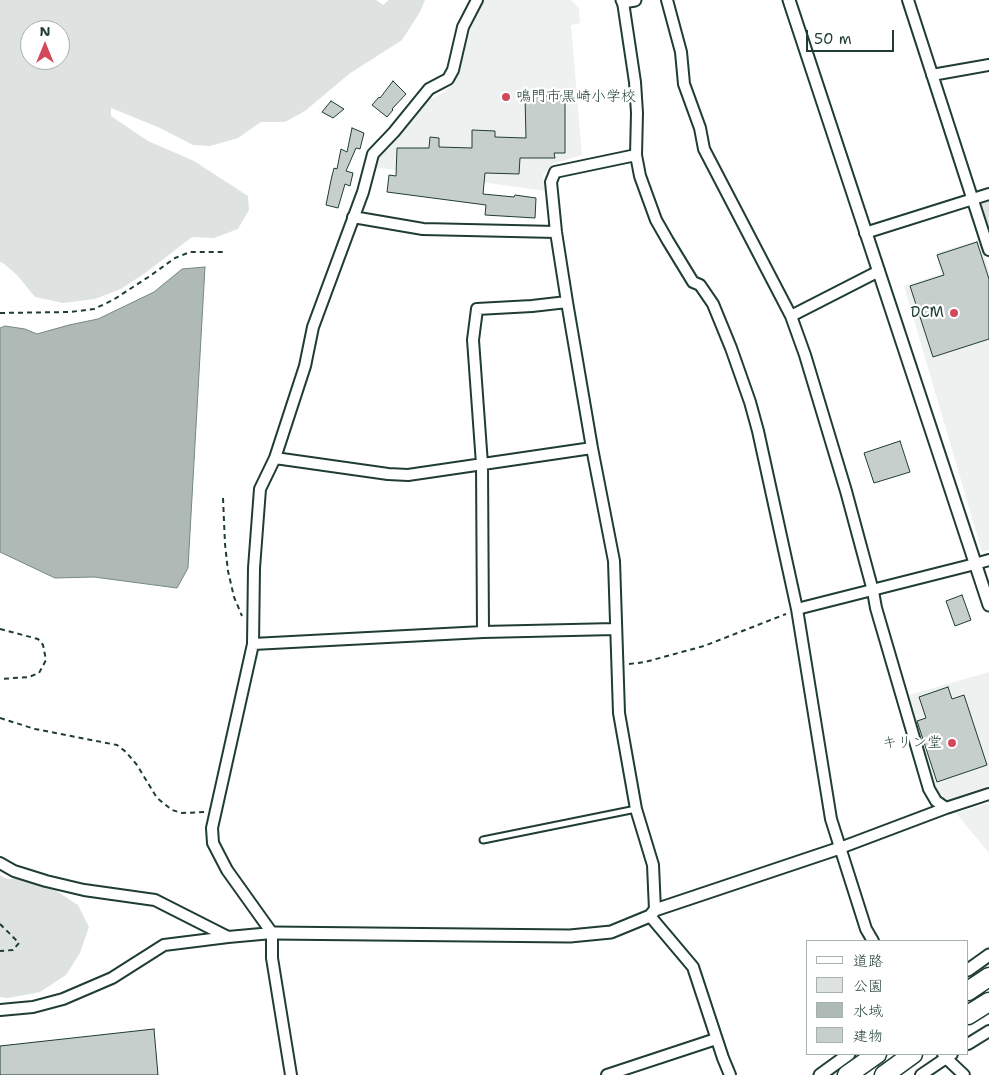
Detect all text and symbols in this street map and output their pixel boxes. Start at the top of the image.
north arrow [20,20,70,70]
scale bar [809,20,896,52]
text: N [39,22,51,40]
text: 50 m [814,29,852,49]
place label: 鳴門市黒崎小学校 [516,88,636,106]
marker: 鳴門市黒崎小学校 [500,91,512,103]
place label: DCM [910,304,944,322]
marker: DCM [948,307,960,319]
place label: キリン堂 [882,734,942,752]
marker: キリン堂 [946,737,958,749]
legend [806,940,969,1055]
text: 道路 [853,951,883,971]
text: 公園 [853,976,883,996]
text: 水域 [853,1001,883,1021]
text: 建物 [853,1026,883,1046]

